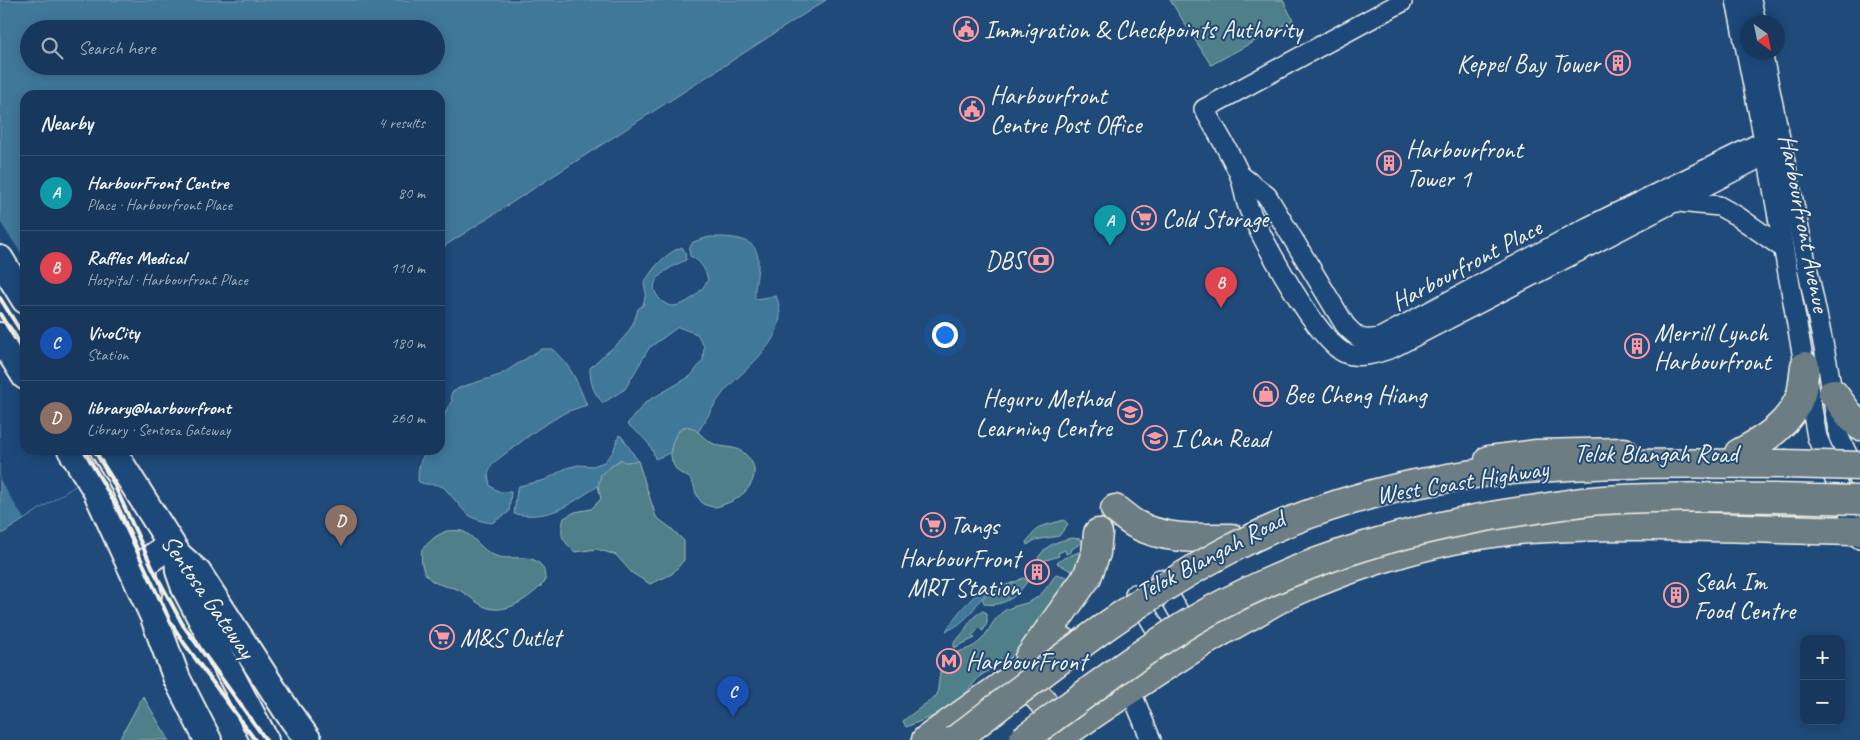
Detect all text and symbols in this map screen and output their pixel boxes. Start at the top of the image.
place label: Immigration & Checkpoints Authority [984,14,1305,46]
north arrow [1740,15,1785,60]
public building icon: Immigration & Checkpoints Authority [953,16,979,42]
search box [20,20,445,75]
icon: search [38,34,66,62]
text: Search here [78,36,155,60]
place label: Keppel Bay Tower [1457,48,1602,80]
building icon: Keppel Bay Tower [1605,50,1631,76]
place label: Harbourfront Centre Post Office [990,80,1143,141]
public building icon: Harbourfront Centre Post Office [959,96,985,122]
text: Nearby [40,110,93,136]
text: 4 results [378,113,425,133]
street label: Harbourfront Avenue [1771,132,1837,317]
place label: Harbourfront Tower 1 [1406,134,1525,195]
building icon: Harbourfront Tower 1 [1376,150,1402,176]
text: HarbourFront Centre [87,171,228,195]
text: A [52,183,60,203]
text: 80 m [398,183,425,203]
text: Place · Harbourfront Place [87,195,232,215]
place label: Cold Storage [1162,203,1270,235]
pin: A [1094,205,1126,246]
supermarket icon: Cold Storage [1131,205,1157,231]
street label: Harbourfront Place [1386,211,1549,318]
place label: DBS [985,245,1028,277]
text: Raffles Medical [87,246,186,270]
bank icon: DBS [1028,247,1054,273]
text: B [52,258,60,278]
text: 110 m [391,258,425,278]
pin: B [1205,267,1237,308]
text: Hospital · Harbourfront Place [87,270,248,290]
place label: Merrill Lynch Harbourfront [1654,317,1773,378]
text: VivoCity [87,321,139,345]
your location [932,322,958,348]
text: C [52,333,60,353]
text: 180 m [391,333,425,353]
building icon: Merrill Lynch Harbourfront [1624,333,1650,359]
text: Station [87,345,129,365]
place label: Bee Cheng Hiang [1284,379,1428,411]
shop icon: Bee Cheng Hiang [1253,381,1279,407]
place label: Heguru Method Learning Centre [976,383,1116,444]
text: library@harbourfront [87,396,231,420]
school or university icon: Heguru Method Learning Centre [1117,399,1143,425]
text: D [51,408,61,428]
text: 260 m [391,408,425,428]
text: Library · Sentosa Gateway [87,420,230,440]
place label: I Can Read [1172,423,1273,455]
school or university icon: I Can Read [1142,425,1168,451]
street label: Telok Blangah Road [1574,438,1742,470]
street label: West Coast Highway [1374,452,1552,511]
street label: Telok Blangah Road [1131,501,1294,608]
pin: D [325,505,357,546]
place label: Tangs [950,510,1001,542]
supermarket icon: Tangs [920,512,946,538]
street label: Sentosa Gateway [154,528,264,667]
place label: HarbourFront MRT Station [900,543,1024,604]
building icon: HarbourFront MRT Station [1024,559,1050,585]
place label: Seah Im Food Centre [1694,566,1797,627]
building icon: Seah Im Food Centre [1663,582,1689,608]
place label: M&S Outlet [460,622,565,654]
supermarket icon: M&S Outlet [429,624,455,650]
map controls [1800,635,1845,725]
button: + [1800,635,1845,680]
place label: HarbourFront [966,646,1090,678]
metro station icon: HarbourFront [936,648,962,674]
pin: C [717,676,749,717]
button: − [1800,680,1845,725]

